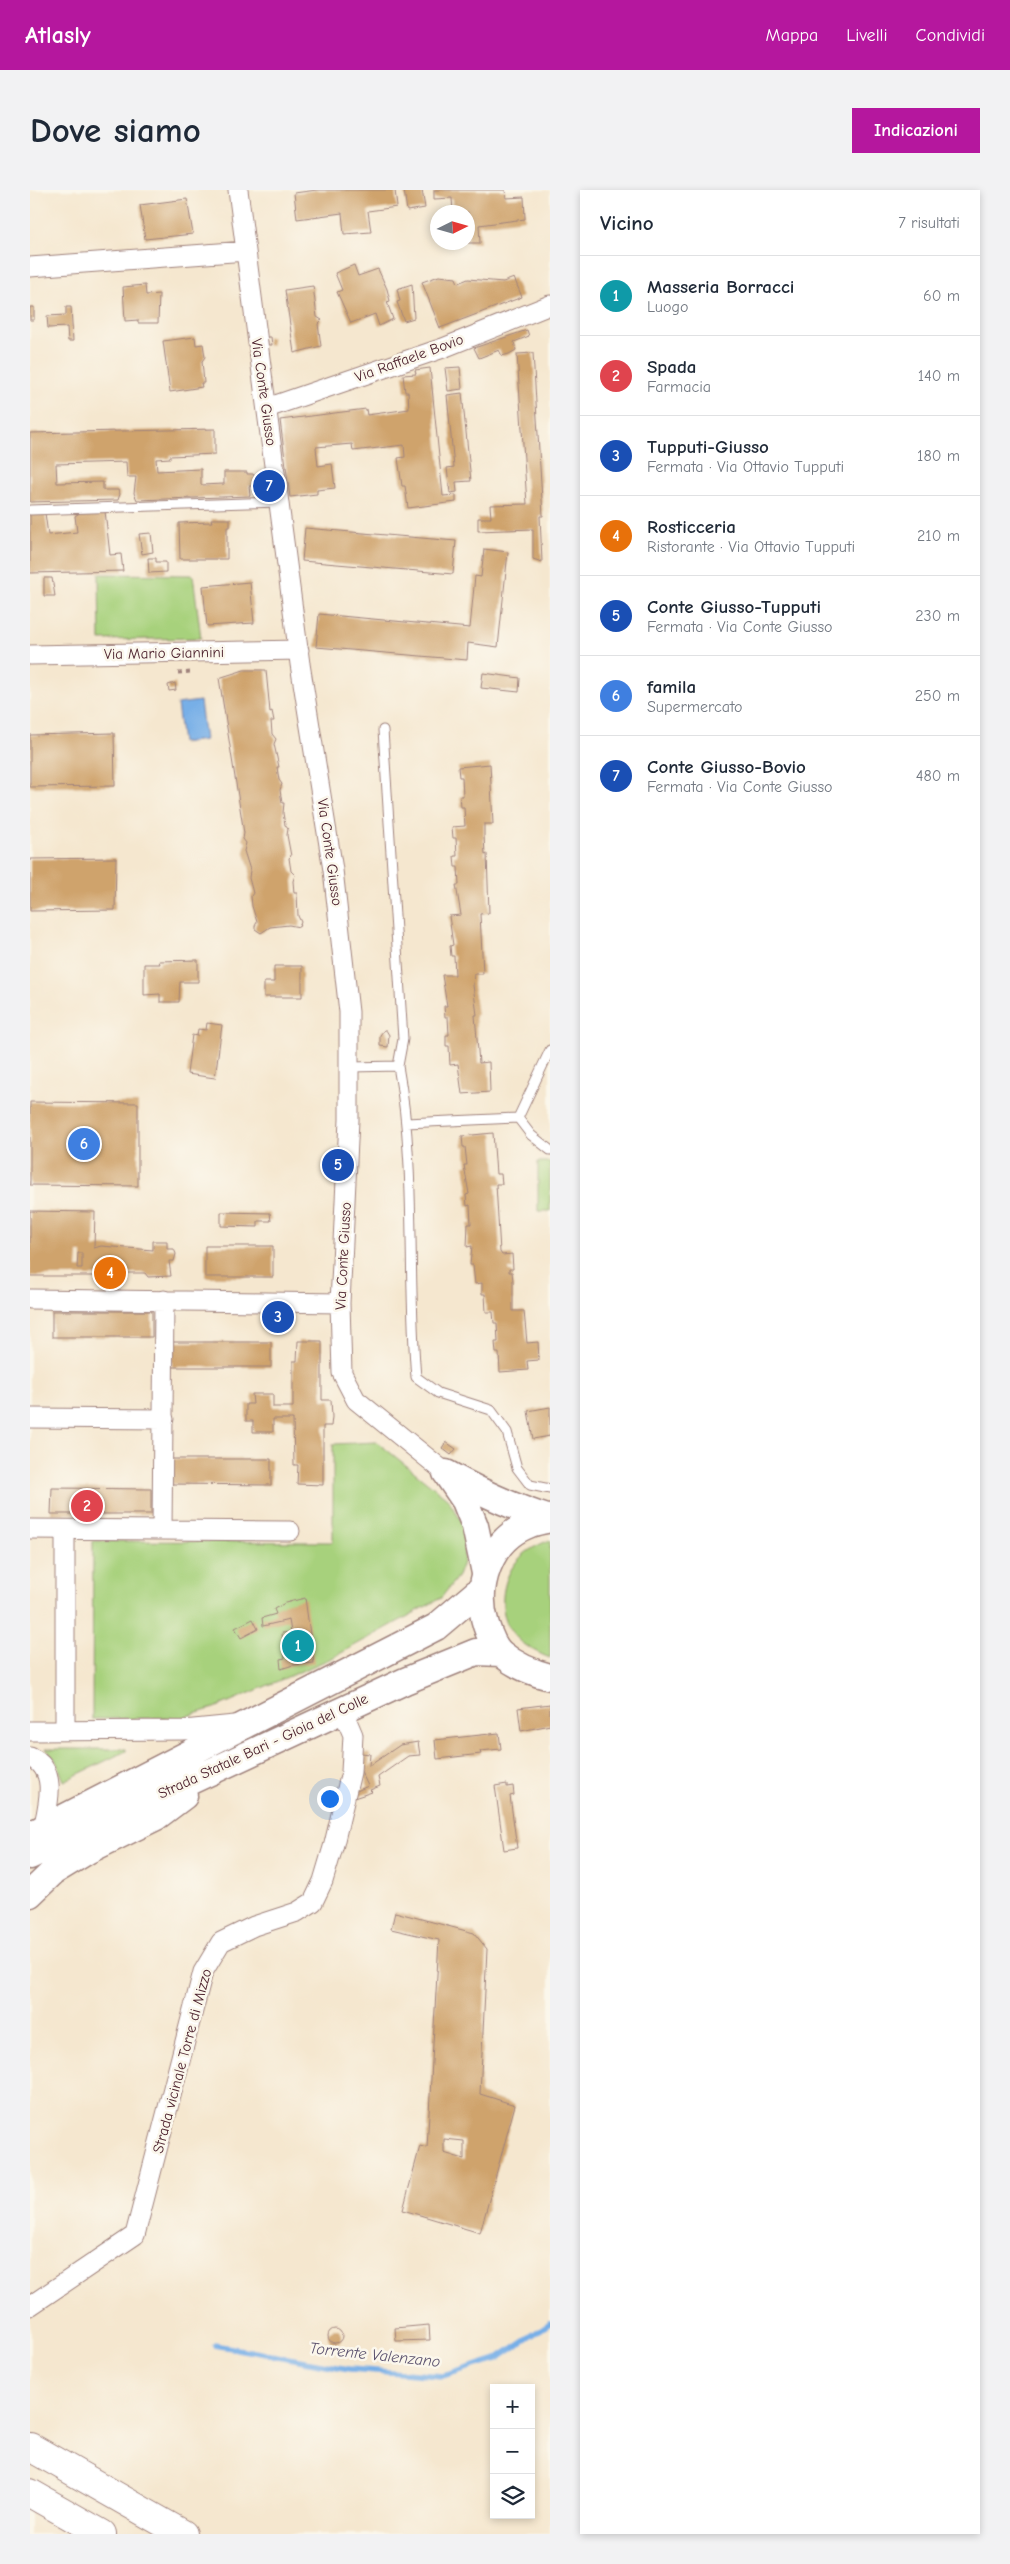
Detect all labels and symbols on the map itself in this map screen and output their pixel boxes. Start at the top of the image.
north arrow [430,205,475,250]
street label: Via Raffaele Bovio [352,330,466,386]
street label: Via Conte Giusso [248,337,280,447]
pin: 7 [253,467,285,505]
street label: Via Mario Giannini [104,643,224,663]
street label: Via Conte Giusso [314,797,346,907]
pin: 6 [68,1125,100,1163]
pin: 5 [322,1146,354,1184]
street label: Via Conte Giusso [331,1201,355,1310]
pin: 4 [94,1254,126,1292]
pin: 3 [262,1298,294,1336]
pin: 2 [71,1487,103,1525]
pin: 1 [282,1627,314,1665]
street label: Strada Statale Bari - Gioia del Colle [155,1689,371,1803]
your location [317,1786,343,1812]
street label: Strada vicinale Torre di Mizzo [149,1967,215,2155]
water label: Torrente Valenzano [309,2339,441,2371]

